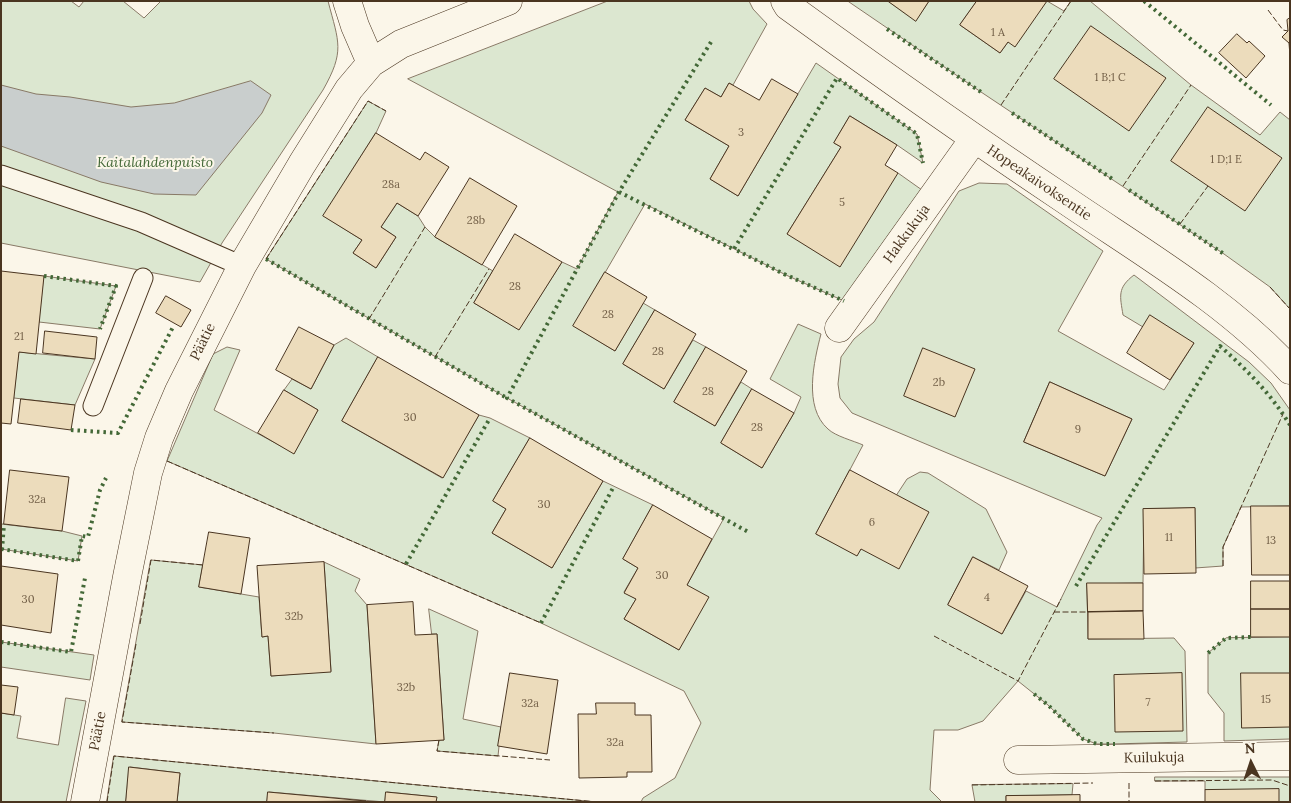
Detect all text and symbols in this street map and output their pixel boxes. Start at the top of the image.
house number: 1 A [991,26,1005,40]
house number: 1 B;1 C [1094,71,1126,85]
house number: 3 [738,126,744,140]
street label: Hopeakaivoksentie [983,142,1095,224]
house number: 1 D;1 E [1210,153,1242,167]
park label: Kaitalahdenpuisto [97,155,213,171]
house number: 28a [382,178,400,192]
house number: 5 [839,196,845,210]
street label: Hakkukuja [880,201,934,267]
house number: 28b [467,214,485,228]
house number: 28 [509,280,521,294]
house number: 28 [602,308,614,322]
street label: Päätie [187,320,219,364]
house number: 21 [14,330,24,344]
house number: 28 [652,345,664,359]
house number: 2b [933,376,945,390]
house number: 28 [702,385,714,399]
house number: 30 [404,411,416,425]
house number: 28 [751,421,763,435]
house number: 9 [1075,423,1081,437]
house number: 32a [28,493,46,507]
house number: 30 [538,498,550,512]
house number: 6 [869,516,875,530]
house number: 11 [1165,531,1173,545]
house number: 13 [1266,534,1276,548]
house number: 30 [656,569,668,583]
house number: 4 [984,591,990,605]
house number: 30 [22,593,34,607]
house number: 32b [285,610,303,624]
house number: 32b [397,681,415,695]
house number: 15 [1261,693,1271,707]
house number: 7 [1145,696,1151,710]
house number: 32a [521,697,539,711]
street label: Päätie [86,710,110,752]
house number: 32a [606,736,624,750]
north arrow [1226,738,1276,788]
text: N [1244,739,1256,757]
street label: Kuilukuja [1124,749,1184,767]

